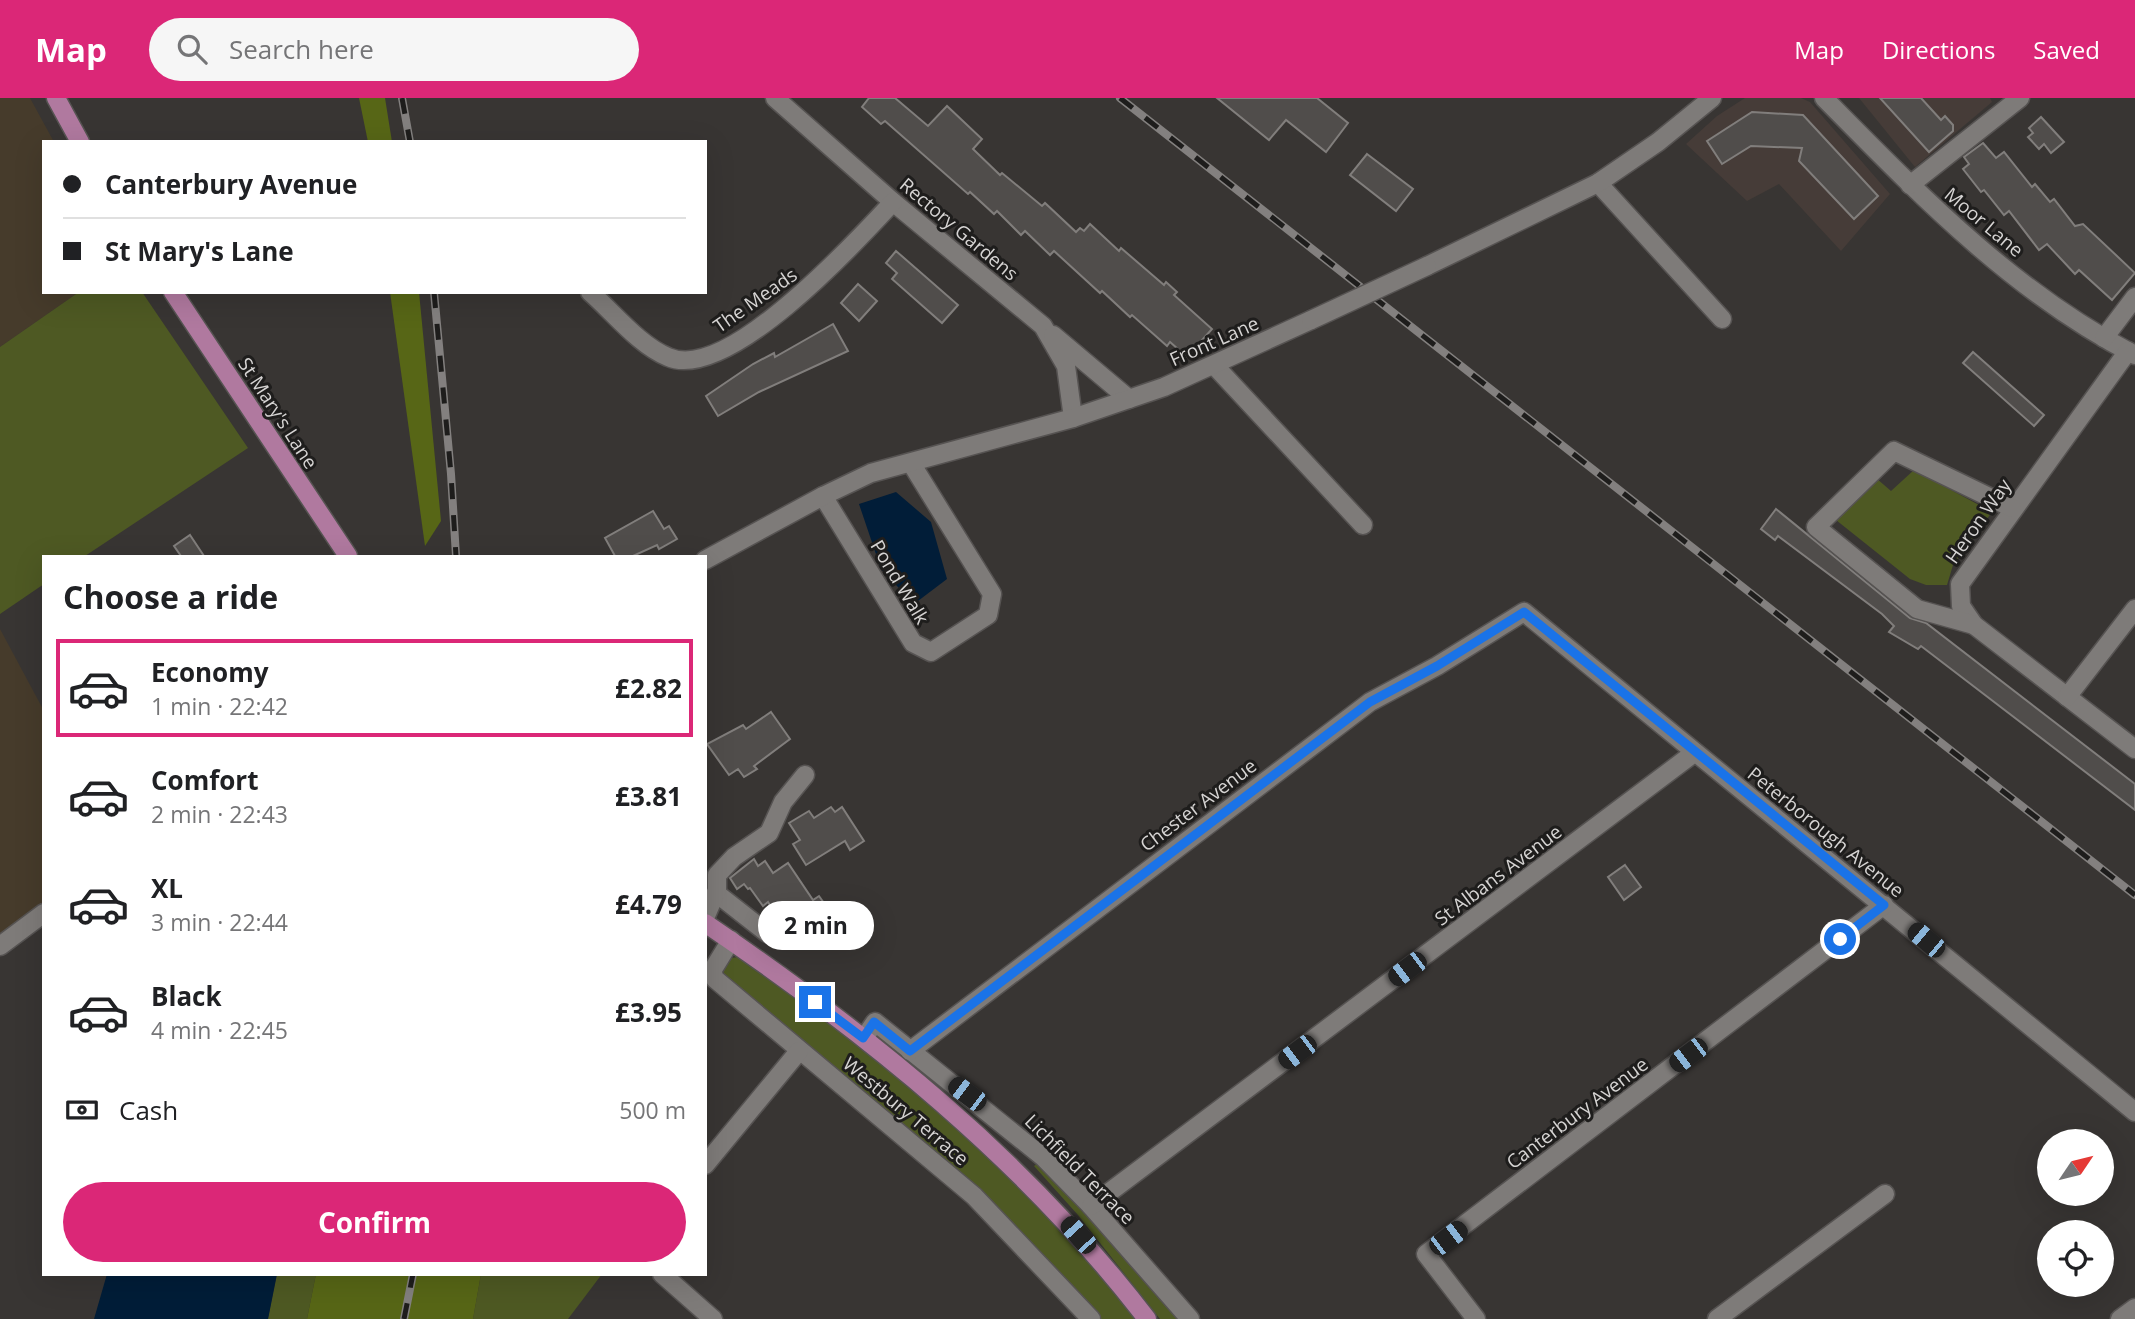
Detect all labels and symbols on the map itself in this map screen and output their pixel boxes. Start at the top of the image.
street label: Rectory Gardens [894,172,1024,286]
street label: Moor Lane [1939,181,2029,263]
street label: The Meads [708,262,802,338]
street label: Front Lane [1165,310,1263,372]
street label: St Mary's Lane [232,352,324,474]
street label: Heron Way [1939,473,2017,569]
street label: Pond Walk [865,535,935,629]
street label: Chester Avenue [1134,753,1262,857]
street label: Peterborough Avenue [1742,761,1910,903]
street label: St Albans Avenue [1429,819,1567,931]
callout: 2 min [757,900,873,950]
car [1904,918,1949,962]
route start [1824,923,1856,955]
car [1384,948,1431,990]
route end [799,986,831,1018]
car [1274,1031,1321,1073]
car [1665,1034,1712,1076]
street label: Westbury Terrace [838,1051,974,1171]
street label: Canterbury Avenue [1501,1051,1653,1175]
car [944,1073,991,1115]
street label: Lichfield Terrace [1019,1108,1141,1230]
north arrow [2037,1129,2114,1206]
car [1057,1212,1100,1258]
car [1425,1217,1472,1259]

